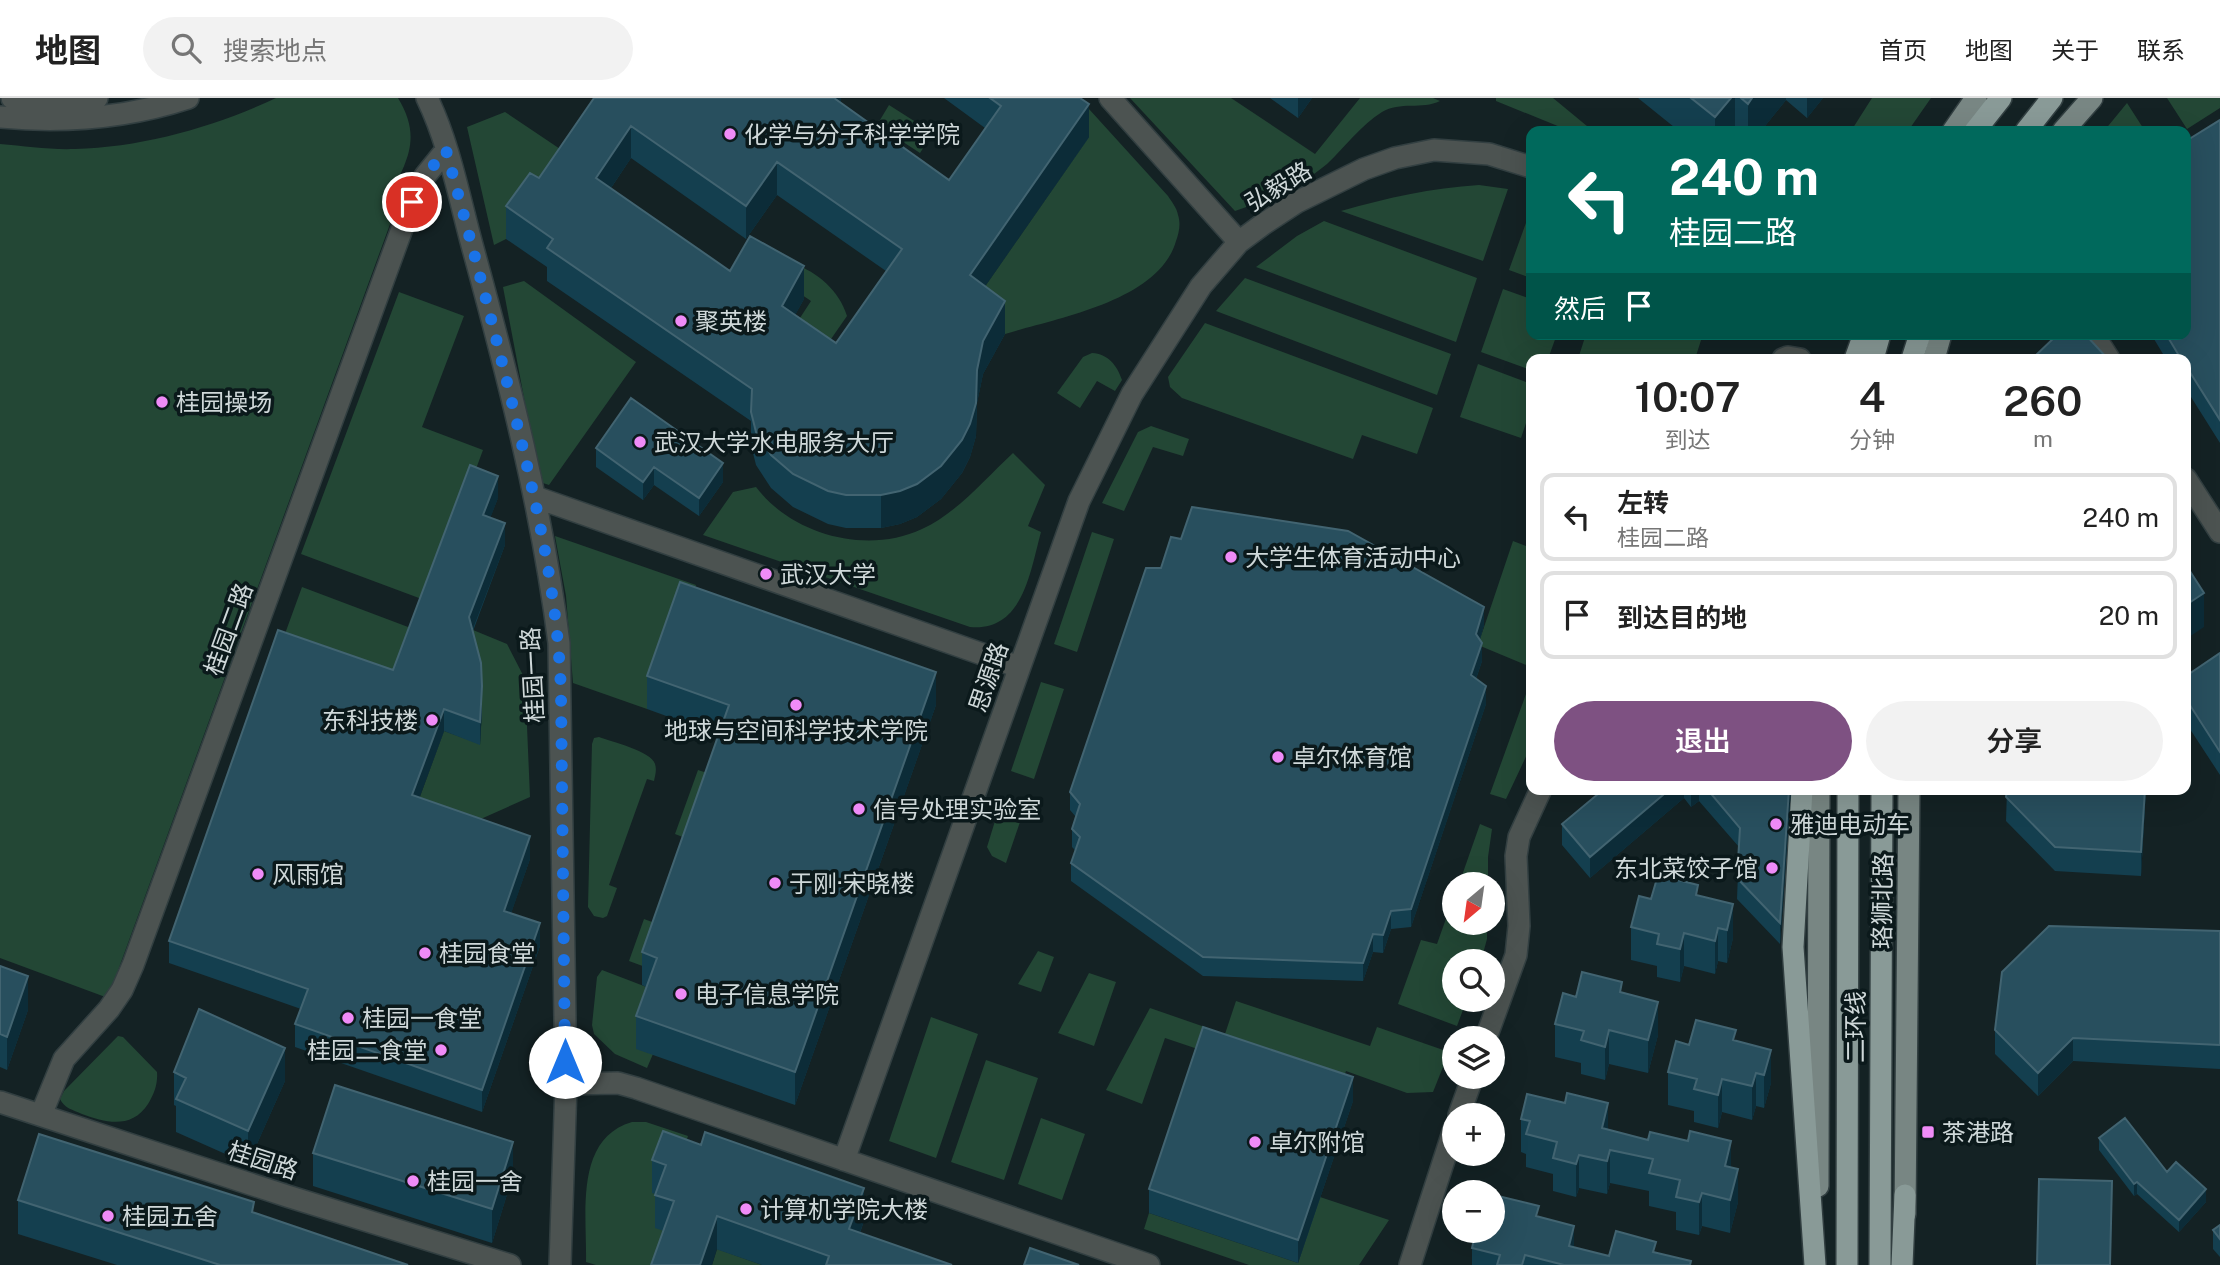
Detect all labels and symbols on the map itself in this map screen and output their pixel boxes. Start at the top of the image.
place label: 化学与分子科学学院 [744,120,960,148]
marker: 化学与分子科学学院 [722,126,738,142]
street label: 弘毅路 [1240,155,1316,217]
pin [382,172,442,232]
place label: 聚英楼 [695,307,767,335]
marker: 聚英楼 [673,313,689,329]
place label: 桂园操场 [176,388,272,416]
marker: 桂园操场 [154,394,170,410]
place label: 武汉大学水电服务大厅 [654,428,894,456]
marker: 武汉大学水电服务大厅 [632,434,648,450]
place label: 大学生体育活动中心 [1245,543,1461,571]
marker: 大学生体育活动中心 [1223,549,1239,565]
place label: 武汉大学 [780,560,876,588]
marker: 武汉大学 [758,566,774,582]
street label: 桂园二路 [198,579,258,679]
street label: 桂园一路 [516,626,548,724]
street label: 思源路 [963,638,1013,716]
marker: 地球与空间科学技术学院 [788,697,804,713]
place label: 东科技楼 [322,706,418,734]
marker: 东科技楼 [424,712,440,728]
place label: 地球与空间科学技术学院 [664,716,928,744]
place label: 卓尔体育馆 [1292,743,1412,771]
marker: 卓尔体育馆 [1270,749,1286,765]
place label: 信号处理实验室 [873,795,1041,823]
marker: 信号处理实验室 [851,801,867,817]
place label: 雅迪电动车 [1790,810,1910,838]
marker: 雅迪电动车 [1768,816,1784,832]
street label: 珞狮北路 [1867,853,1897,949]
place label: 东北菜饺子馆 [1614,854,1758,882]
place label: 风雨馆 [272,860,344,888]
marker: 东北菜饺子馆 [1764,860,1780,876]
marker: 风雨馆 [250,866,266,882]
place label: 于刚·宋晓楼 [789,869,915,897]
north arrow [1442,872,1505,934]
marker: 于刚·宋晓楼 [767,875,783,891]
place label: 桂园食堂 [439,939,535,967]
marker: 桂园食堂 [417,945,433,961]
place label: 电子信息学院 [695,980,839,1008]
marker: 电子信息学院 [673,986,689,1002]
street label: 二环线 [1841,991,1869,1063]
place label: 桂园一食堂 [362,1004,482,1032]
marker: 桂园一食堂 [340,1010,356,1026]
position arrow [528,1025,602,1099]
place label: 桂园二食堂 [307,1036,427,1064]
marker: 桂园二食堂 [433,1042,449,1058]
place label: 茶港路 [1942,1118,2014,1146]
marker: 茶港路 [1920,1124,1936,1140]
place label: 卓尔附馆 [1269,1128,1365,1156]
marker: 卓尔附馆 [1247,1134,1263,1150]
street label: 桂园路 [224,1136,302,1184]
place label: 桂园一舍 [427,1167,523,1195]
marker: 桂园一舍 [405,1173,421,1189]
place label: 计算机学院大楼 [760,1195,928,1223]
marker: 计算机学院大楼 [738,1201,754,1217]
place label: 桂园五舍 [122,1202,218,1230]
marker: 桂园五舍 [100,1208,116,1224]

